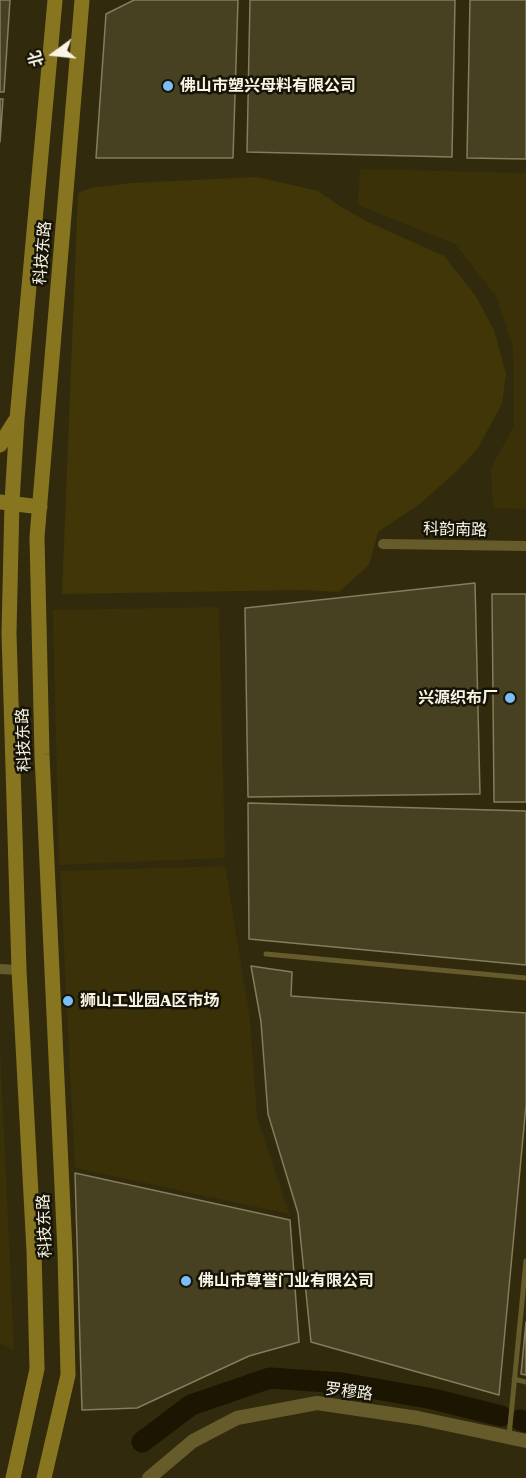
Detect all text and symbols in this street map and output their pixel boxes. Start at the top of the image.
north arrow [24,24,84,84]
text: 北 [25,49,47,69]
place label: 佛山市塑兴母料有限公司 [180,76,356,96]
marker: 佛山市塑兴母料有限公司 [161,79,175,93]
street label: 科技东路 [31,220,55,286]
street label: 科韵南路 [423,520,487,540]
place label: 兴源织布厂 [418,688,498,708]
marker: 兴源织布厂 [503,691,517,705]
street label: 科技东路 [13,708,35,772]
place label: 狮山工业园A区市场 [80,991,220,1011]
marker: 狮山工业园A区市场 [61,994,75,1008]
street label: 科技东路 [34,1194,56,1258]
place label: 佛山市尊誉门业有限公司 [198,1271,374,1291]
marker: 佛山市尊誉门业有限公司 [179,1274,193,1288]
street label: 罗穆路 [324,1380,374,1404]

